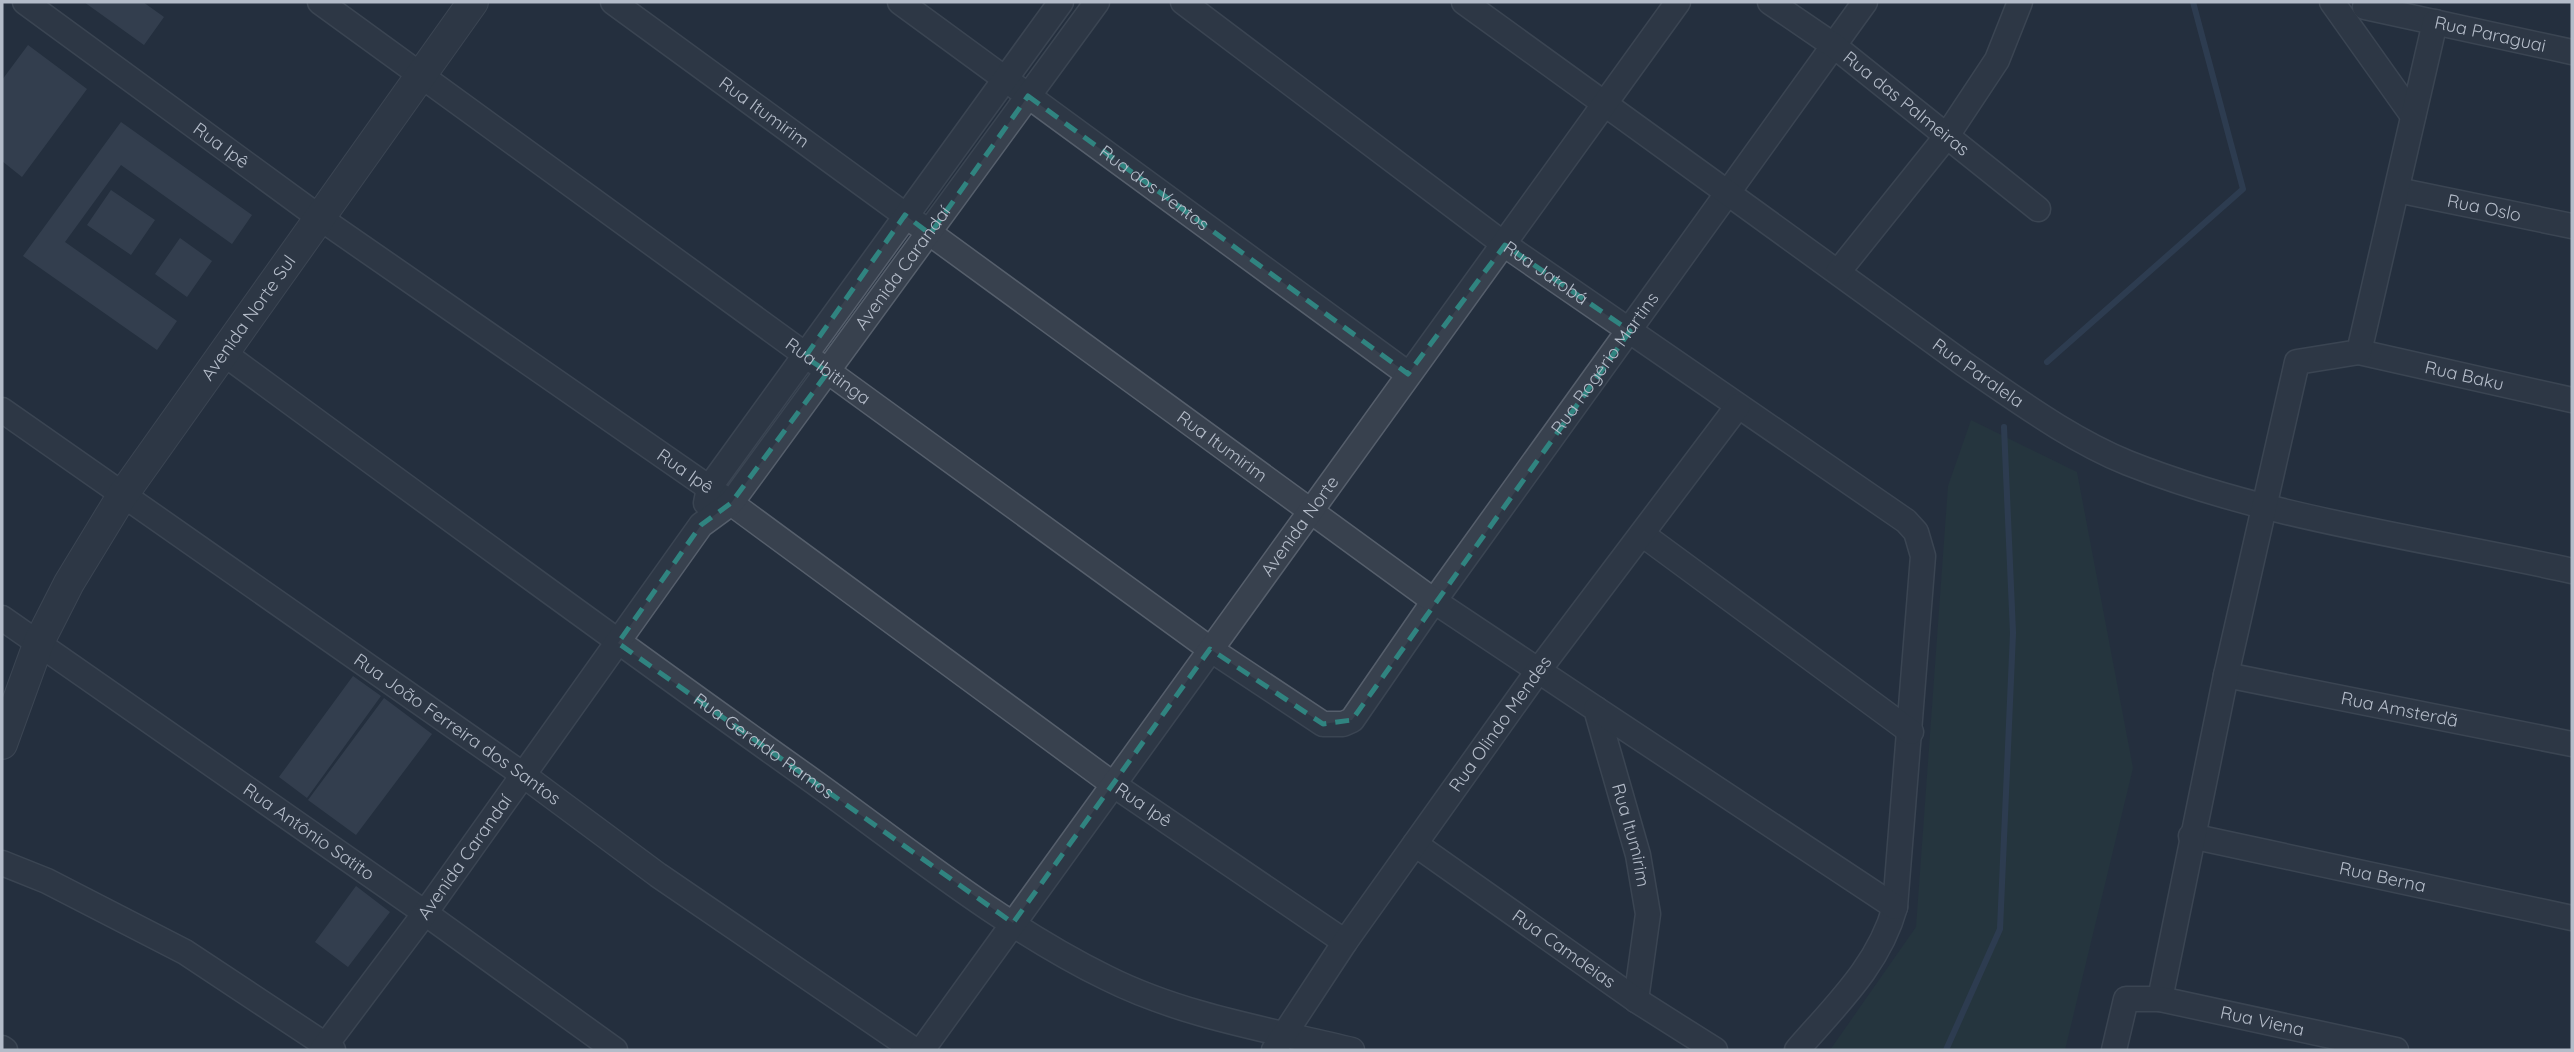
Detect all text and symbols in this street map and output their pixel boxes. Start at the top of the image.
street label: Rua Paraguai [2432,10,2548,57]
street label: Rua das Palmeiras [1839,46,1974,161]
street label: Rua Itumirim [715,71,814,152]
street label: Rua Ipê [189,117,254,173]
street label: Rua dos Ventos [1095,140,1214,236]
street label: Rua Oslo [2445,189,2523,226]
street label: Avenida Carandaí [849,201,955,334]
street label: Rua Jatobá [1499,235,1593,310]
street label: Avenida Norte Sul [196,251,300,385]
street label: Rua Rogério Martins [1546,287,1664,439]
street label: Rua Ibitinga [781,332,875,409]
street label: Rua Paralela [1928,333,2028,413]
street label: Rua Baku [2423,355,2506,395]
street label: Rua Itumirim [1173,405,1272,487]
street label: Rua Ipê [653,443,718,498]
street label: Avenida Norte [1255,471,1344,581]
street label: Rua João Ferreira dos Santos [350,648,565,810]
street label: Rua Olindo Mendes [1444,651,1556,796]
street label: Rua Amsterdã [2339,686,2460,732]
street label: Rua Geraldo Ramos [689,688,839,804]
street label: Rua Ipê [1111,777,1176,832]
street label: Rua Antônio Satito [239,778,379,885]
street label: Rua Itumirim [1607,780,1655,889]
street label: Avenida Carandaí [412,790,517,924]
street label: Rua Berna [2337,856,2428,897]
street label: Rua Camdeias [1508,904,1620,993]
street label: Rua Viena [2218,1000,2306,1041]

